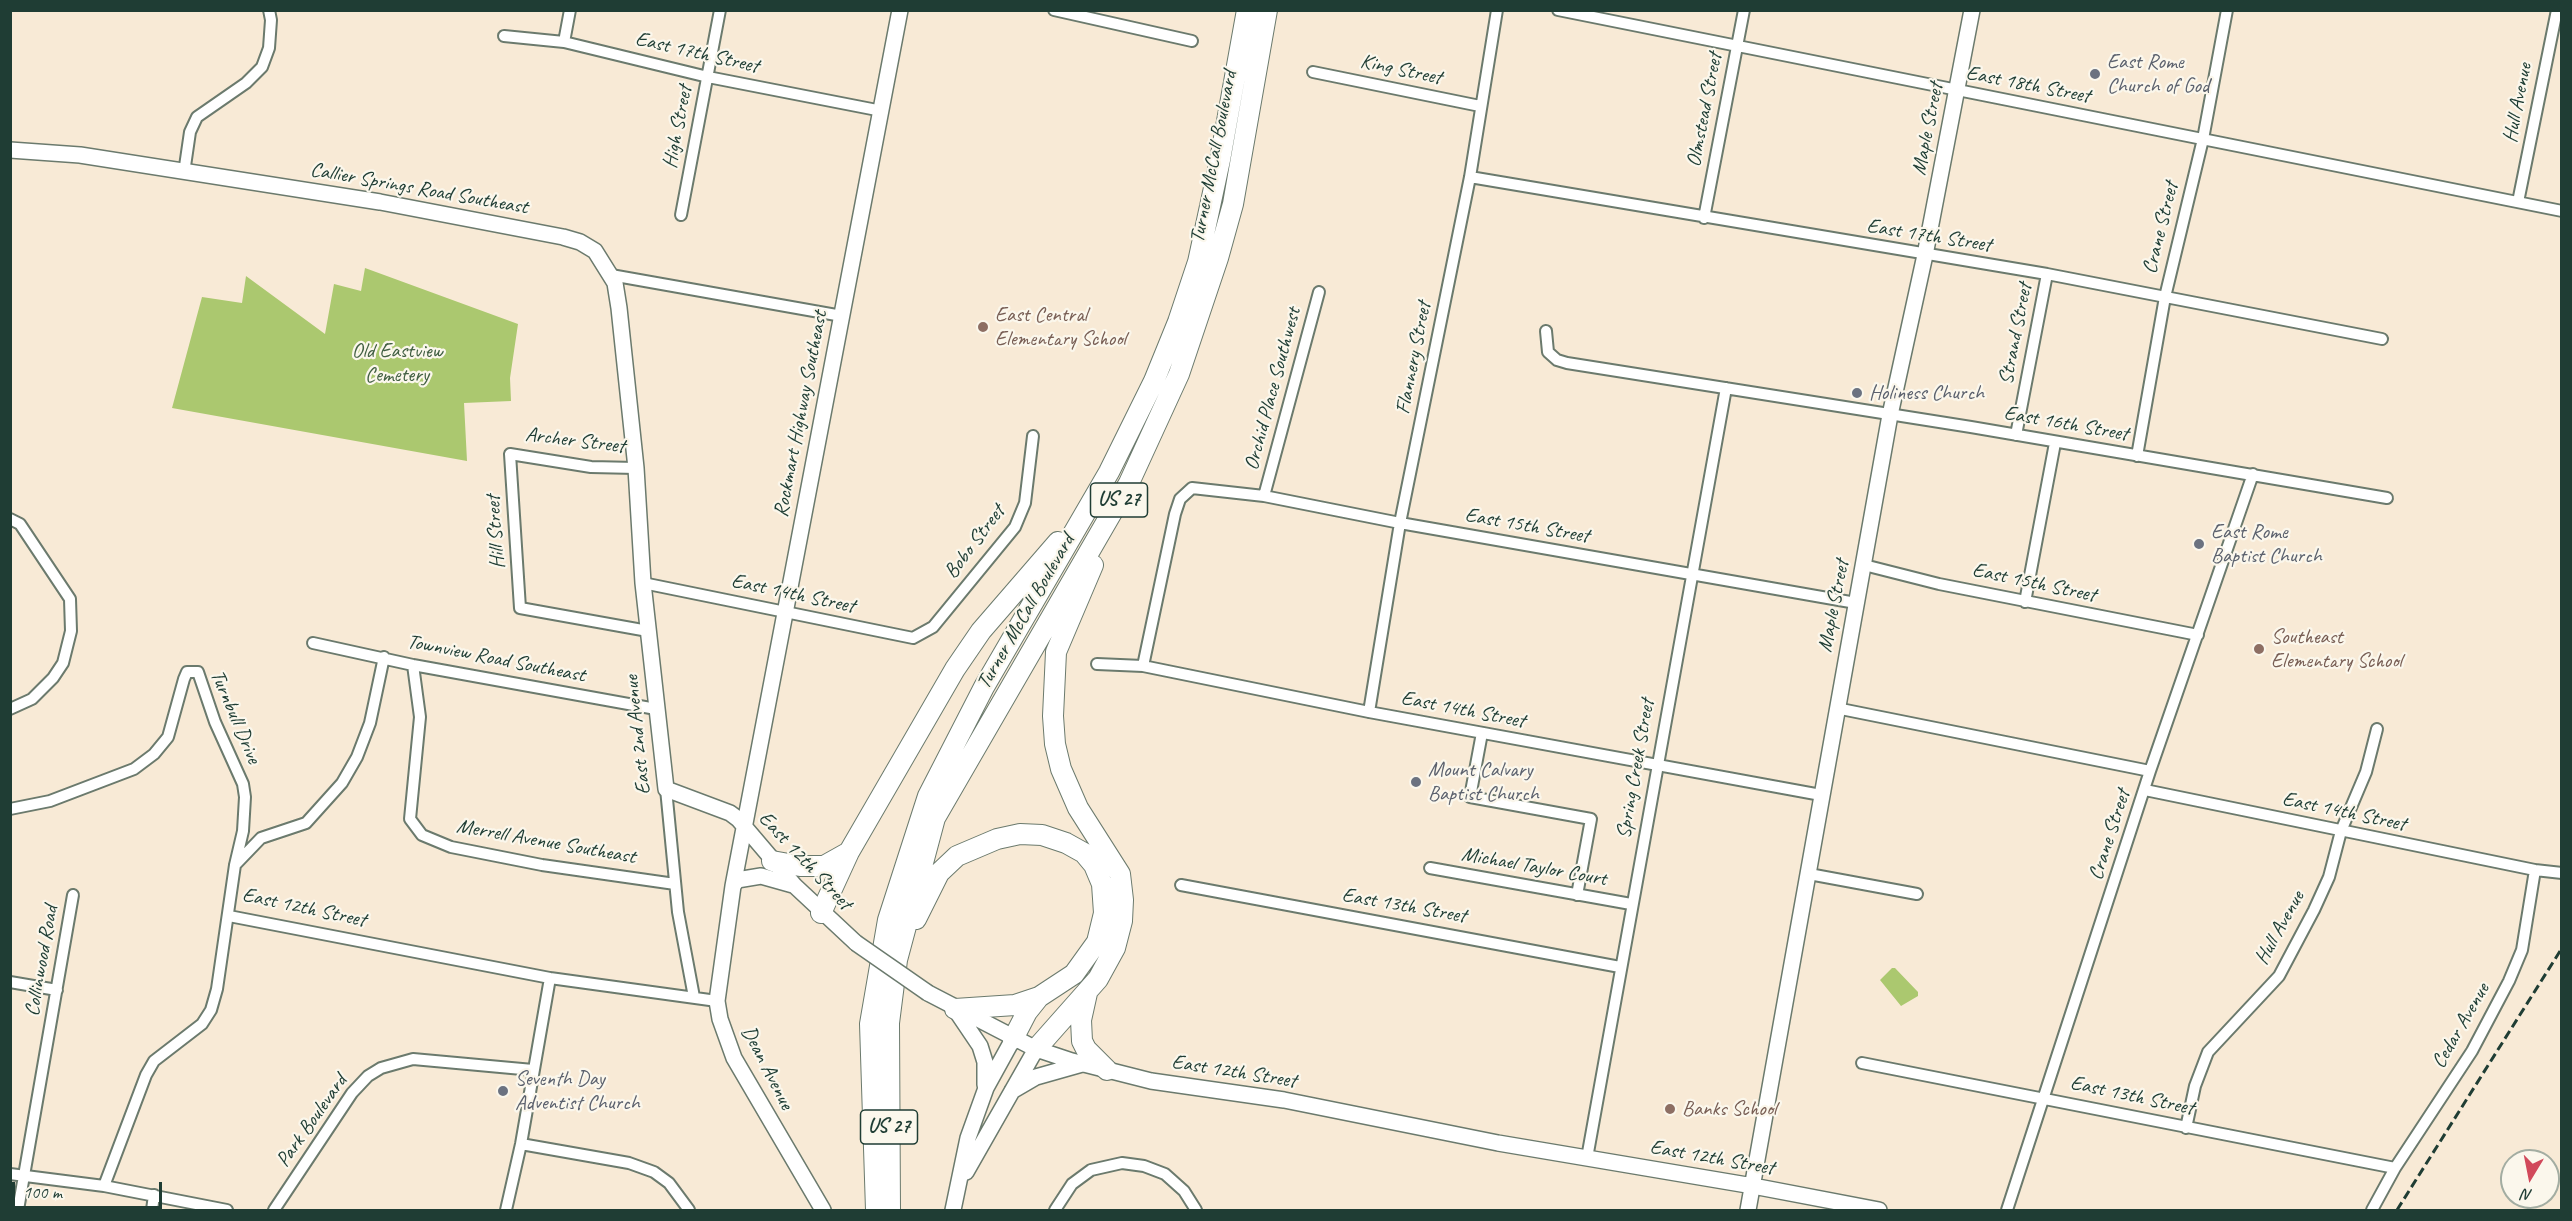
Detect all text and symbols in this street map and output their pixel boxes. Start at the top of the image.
street label: East 17th Street [633,27,761,79]
street label: King Street [1358,49,1444,91]
place label: East Rome Church of God [2107,49,2209,99]
street label: Olmstead Street [1682,51,1728,169]
street label: East 18th Street [1964,61,2092,109]
street label: Hull Avenue [2498,61,2538,145]
marker: East Rome Church of God [2088,67,2102,81]
street label: Turner McCall Boulevard [1185,69,1243,245]
street label: Maple Street [1907,81,1949,177]
street label: High Street [658,83,698,171]
street label: Callier Springs Road Southeast [308,157,530,221]
street label: Crane Street [2137,180,2185,276]
street label: East 17th Street [1865,214,1993,258]
street label: Strand Street [1994,281,2038,387]
street label: Flannery Street [1391,300,1437,416]
place label: East Central Elementary School [995,302,1126,352]
street label: Orchid Place Southwest [1239,305,1307,473]
street label: Rockmart Highway Southeast [769,309,833,519]
marker: East Central Elementary School [976,320,990,334]
park label: Old Eastview Cemetery [352,338,442,388]
place label: Holiness Church [1869,380,1984,406]
marker: Holiness Church [1850,386,1864,400]
street label: East 16th Street [2002,401,2130,447]
street label: Archer Street [524,422,626,460]
road number: US 27 [1090,483,1148,517]
street label: Hill Street [481,494,511,570]
street label: Bobo Street [939,500,1011,584]
street label: East 15th Street [1463,503,1591,549]
place label: East Rome Baptist Church [2211,519,2322,569]
street label: Turner McCall Boulevard [971,530,1081,694]
marker: East Rome Baptist Church [2192,537,2206,551]
street label: Maple Street [1813,558,1855,654]
street label: East 15th Street [1970,558,2098,608]
street label: East 14th Street [729,569,857,619]
place label: Southeast Elementary School [2271,624,2402,674]
street label: Townview Road Southeast [405,629,587,689]
marker: Southeast Elementary School [2252,642,2266,656]
street label: Turnbull Drive [204,666,266,768]
street label: East 2nd Avenue [619,674,657,796]
street label: East 14th Street [1399,686,1527,734]
street label: Spring Creek Street [1611,697,1661,841]
place label: Mount Calvary Baptist Church [1428,757,1539,807]
marker: Mount Calvary Baptist Church [1409,775,1423,789]
street label: Crane Street [2084,787,2136,883]
street label: East 14th Street [2280,787,2408,837]
street label: East 12th Street [753,806,857,916]
street label: Merrell Avenue Southeast [455,814,637,870]
street label: Michael Taylor Court [1459,842,1609,892]
street label: East 12th Street [240,883,368,933]
street label: East 13th Street [1340,883,1468,929]
street label: Hull Avenue [2250,887,2310,969]
street label: Collinwood Road [20,904,64,1018]
street label: Cedar Avenue [2427,979,2495,1073]
street label: Dean Avenue [735,1022,799,1114]
street label: East 12th Street [1170,1050,1298,1094]
place label: Seventh Day Adventist Church [515,1066,640,1116]
street label: Park Boulevard [271,1070,353,1172]
street label: East 13th Street [2068,1071,2196,1121]
marker: Seventh Day Adventist Church [496,1084,510,1098]
place label: Banks School [1682,1096,1777,1122]
marker: Banks School [1663,1102,1677,1116]
road number: US 27 [860,1110,918,1144]
street label: East 12th Street [1648,1135,1776,1181]
north arrow [2500,1149,2560,1209]
scale bar [15,1170,165,1208]
text: 100 m [23,1181,62,1203]
text: N [2521,1184,2534,1205]

